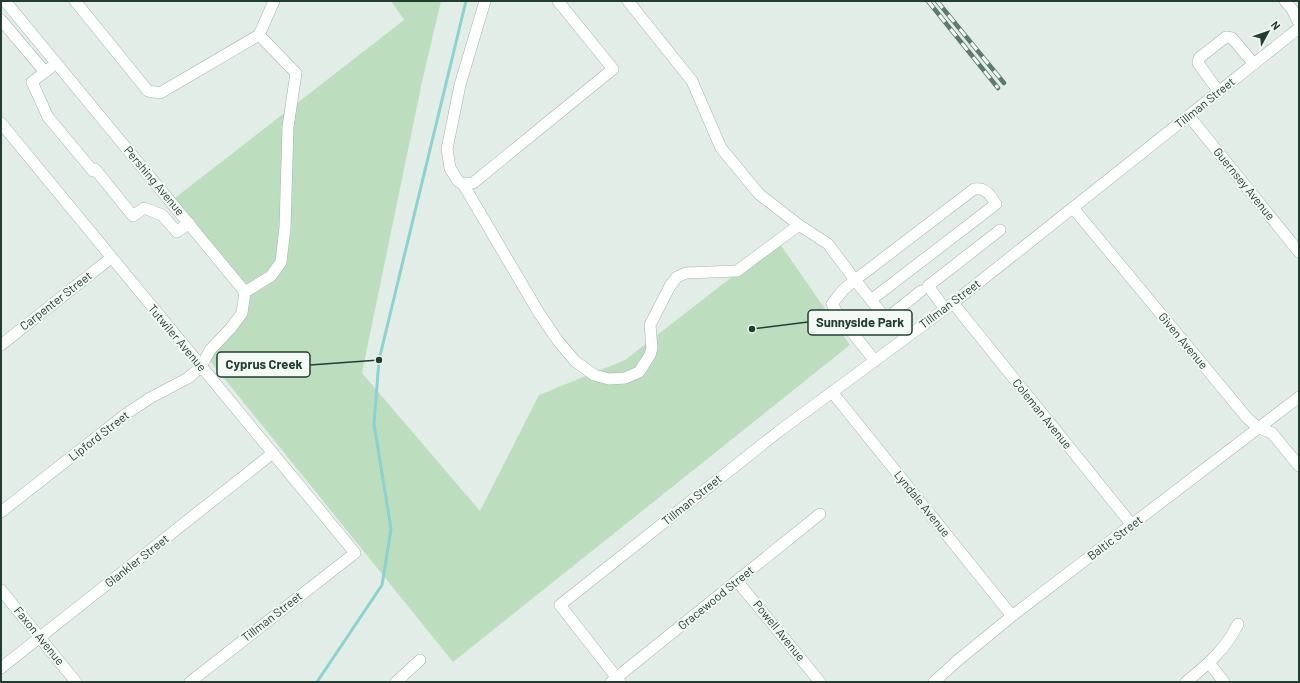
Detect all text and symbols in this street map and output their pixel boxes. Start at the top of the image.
north arrow [1248,12,1288,52]
text: N [1269,18,1283,32]
street label: Tillman Street [1172,74,1237,131]
street label: Pershing Avenue [122,143,188,218]
street label: Guernsey Avenue [1211,144,1278,222]
street label: Carpenter Street [17,268,94,333]
street label: Tillman Street [916,276,983,331]
street label: Tutwiler Avenue [146,301,210,374]
street label: Given Avenue [1156,309,1211,371]
callout: Sunnyside Park [808,310,912,335]
text: Sunnyside Park [816,314,904,330]
callout: Cyprus Creek [217,352,310,377]
text: Cyprus Creek [226,356,303,372]
street label: Coleman Avenue [1010,376,1075,451]
street label: Lipford Street [65,407,131,463]
street label: Lyndale Avenue [892,468,954,539]
street label: Tillman Street [659,471,724,528]
street label: Baltic Street [1084,512,1145,562]
street label: Glankler Street [102,531,171,590]
street label: Gracewood Street [675,562,756,632]
street label: Tillman Street [238,588,304,644]
street label: Powell Avenue [751,597,809,664]
street label: Faxon Avenue [12,603,68,668]

